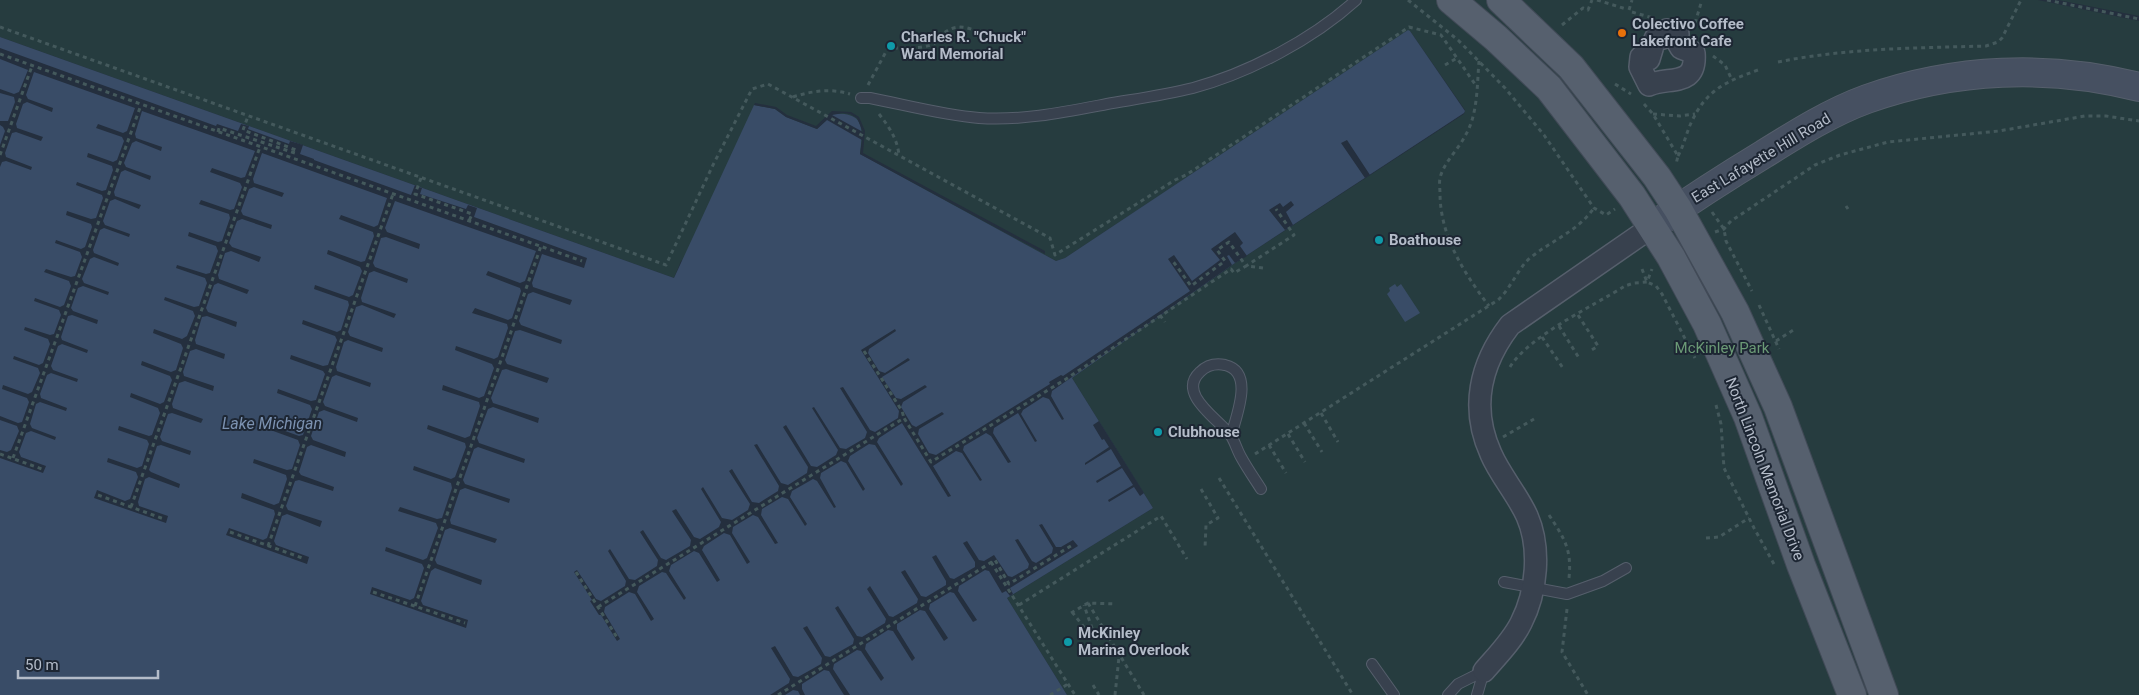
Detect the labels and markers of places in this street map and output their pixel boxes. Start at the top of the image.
place label: Colectivo Coffee Lakefront Cafe [1632,15,1744,50]
marker: Colectivo Coffee Lakefront Cafe [1616,27,1628,39]
place label: Charles R. "Chuck" Ward Memorial [901,28,1026,63]
marker: Charles R. "Chuck" Ward Memorial [885,40,897,52]
place label: Boathouse [1389,231,1461,249]
marker: Boathouse [1373,234,1385,246]
place label: Clubhouse [1168,423,1240,441]
marker: Clubhouse [1152,426,1164,438]
place label: McKinley Marina Overlook [1078,624,1190,659]
marker: McKinley Marina Overlook [1062,636,1074,648]

